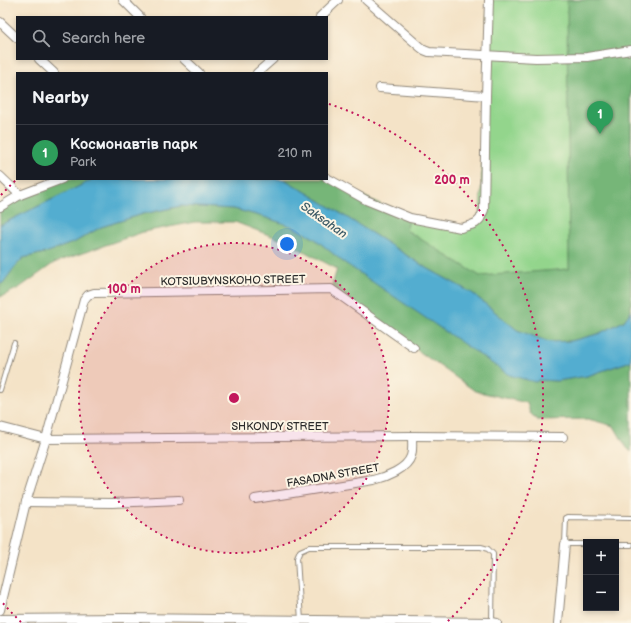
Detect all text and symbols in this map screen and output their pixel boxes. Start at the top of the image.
search box [16,16,328,60]
icon: search [30,27,52,49]
text: Search here [62,29,145,48]
text: Nearby [32,88,89,108]
pin: 1 [587,101,613,134]
text: Космонавтів парк [70,135,197,154]
text: 1 [42,145,48,161]
text: 210 m [278,145,312,161]
text: Park [70,154,96,170]
text: 200 m [434,173,470,188]
water label: Saksahan [298,199,350,242]
your location [277,234,297,254]
street label: KOTSIUBYNSKOHO STREET [160,273,306,288]
text: 100 m [107,282,141,297]
centre of rings [227,391,241,405]
street label: SHKONDY STREET [231,420,329,433]
street label: FASADNA STREET [286,461,381,490]
map controls [583,539,619,611]
button: + [583,539,619,575]
button: − [583,575,619,611]

